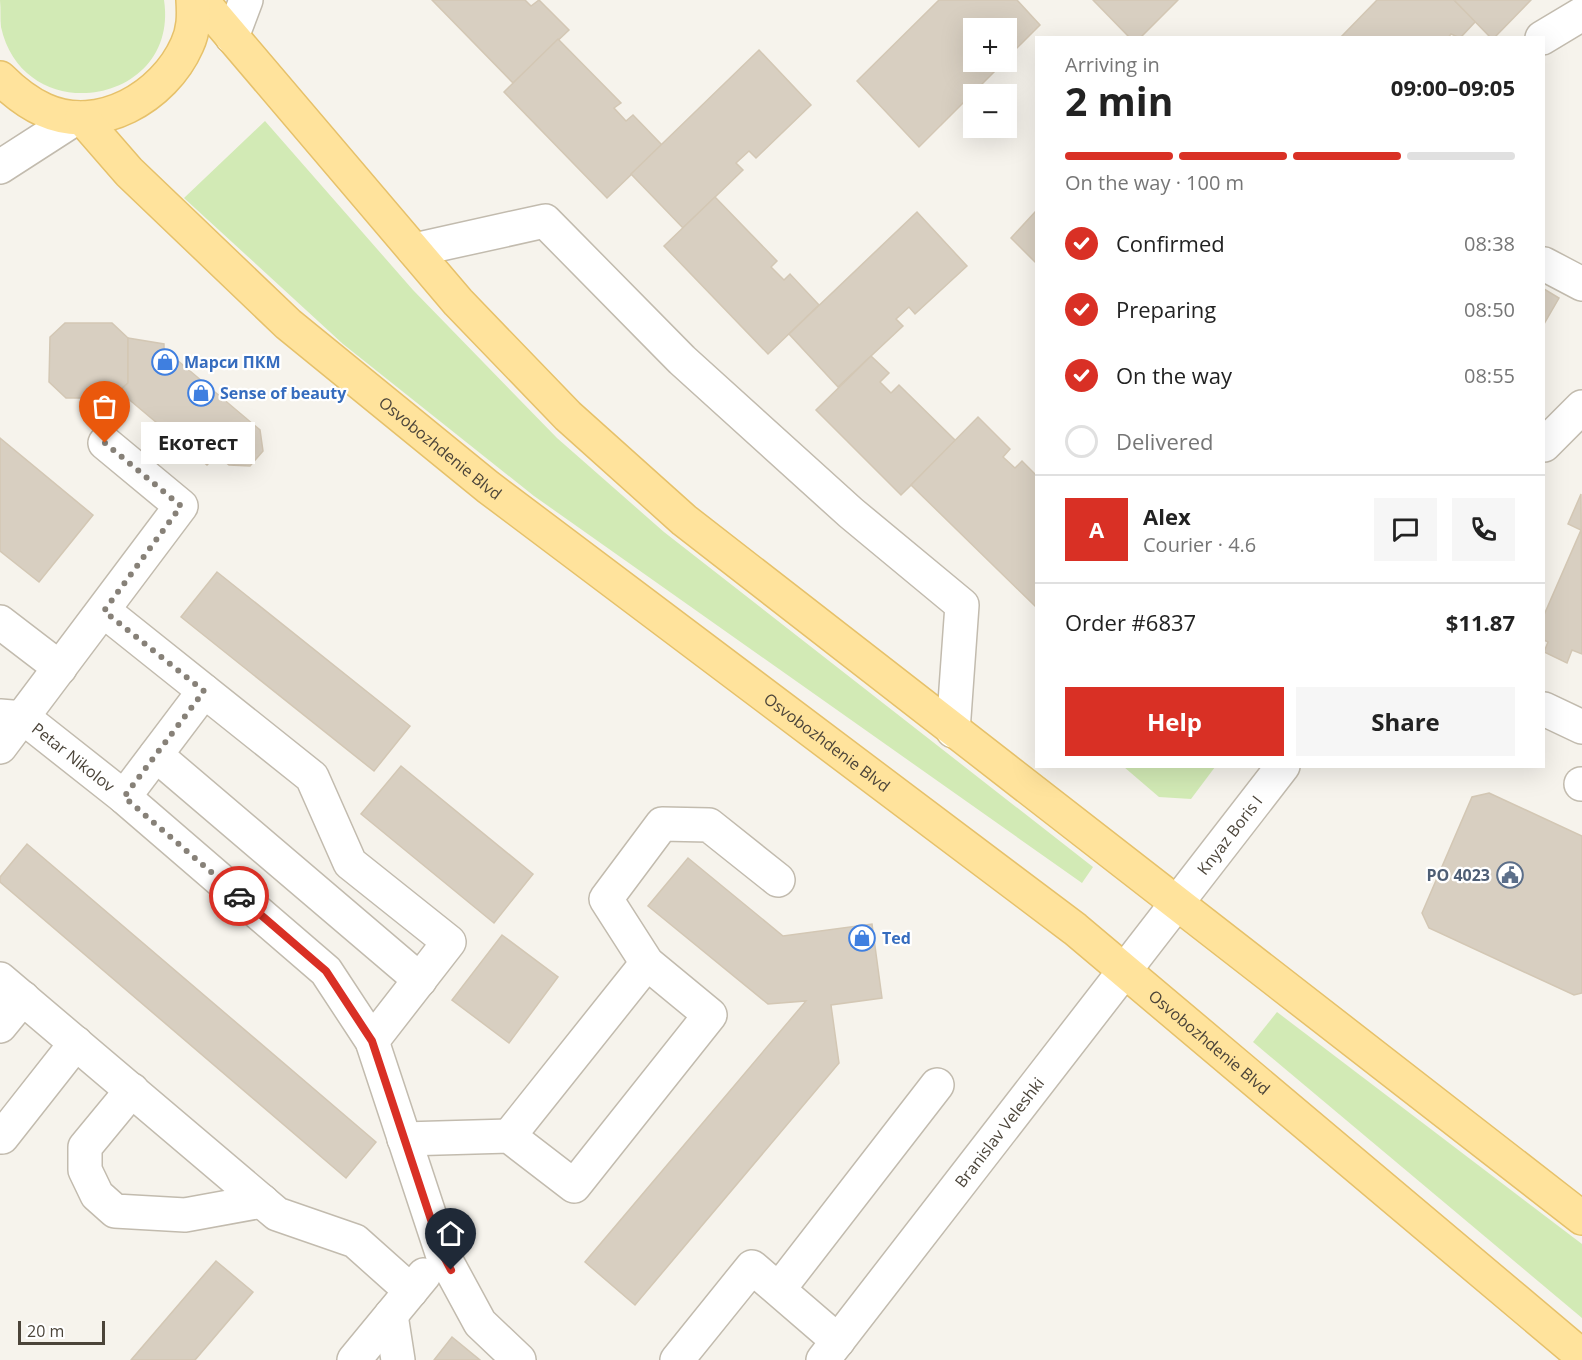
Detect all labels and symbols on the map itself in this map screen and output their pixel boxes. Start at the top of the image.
shop icon: Марси ПКМ [150,347,180,377]
place label: Марси ПКМ [184,351,281,373]
shop icon: Sense of beauty [186,378,216,408]
pin [79,381,130,443]
place label: Sense of beauty [220,382,347,404]
street label: Osvobozhdenie Blvd [374,391,506,505]
callout: Екотест [141,422,255,464]
street label: Osvobozhdenie Blvd [760,688,895,797]
street label: Petar Nikolov [27,717,119,797]
street label: Knyaz Boris I [1192,791,1267,879]
public building icon: PO 4023 [1495,860,1525,890]
place label: PO 4023 [1426,864,1490,886]
courier [209,866,269,926]
shop icon: Ted [847,923,877,953]
place label: Ted [882,927,911,949]
street label: Osvobozhdenie Blvd [1144,985,1275,1100]
street label: Branislav Veleshki [950,1073,1049,1192]
pin [425,1208,476,1270]
scale bar [18,1318,105,1346]

